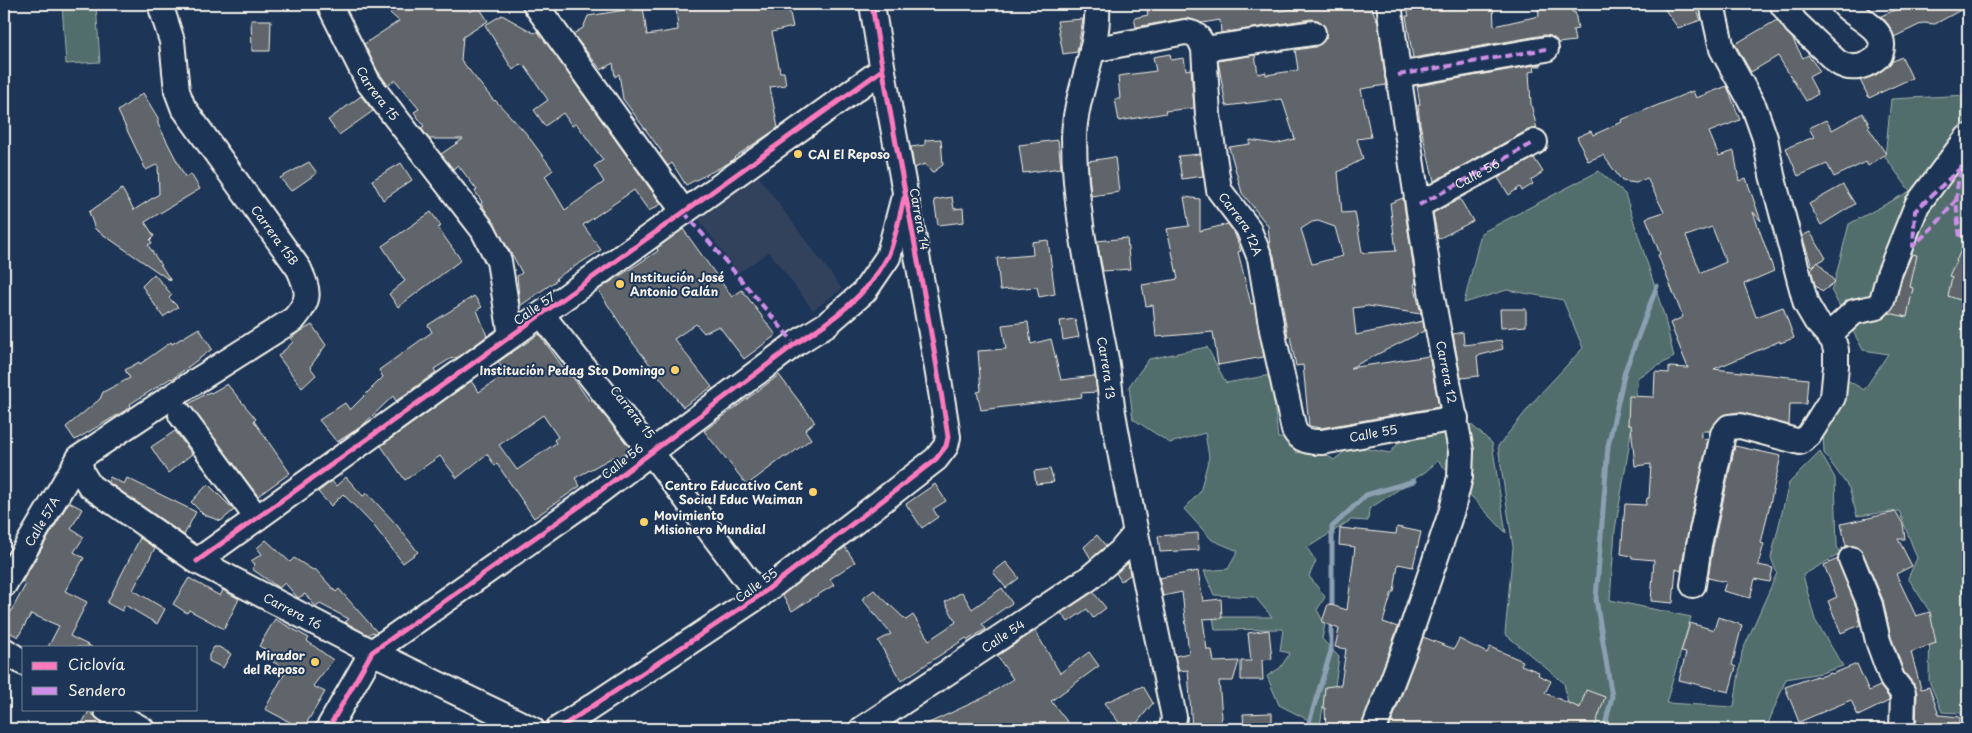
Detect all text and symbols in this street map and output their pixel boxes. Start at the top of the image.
street label: Carrera 15 [352,63,404,124]
place label: CAI El Reposo [808,145,890,163]
marker: CAI El Reposo [792,148,804,160]
street label: Calle 56 [1451,154,1503,193]
street label: Carrera 14 [906,186,934,252]
street label: Carrera 12A [1215,188,1267,258]
street label: Carrera 15B [247,201,303,269]
place label: Institución José Antonio Galán [630,268,725,300]
marker: Institución José Antonio Galán [614,278,626,290]
street label: Calle 57 [509,287,559,329]
street label: Carrera 13 [1093,335,1120,400]
street label: Carrera 12 [1432,339,1462,405]
place label: Institución Pedag Sto Domingo [480,361,665,379]
marker: Institución Pedag Sto Domingo [669,364,681,376]
street label: Carrera 15 [606,382,660,442]
street label: Calle 55 [1348,420,1399,446]
street label: Calle 56 [597,439,647,483]
place label: Centro Educativo Cent Social Educ Waiman [665,476,803,508]
marker: Centro Educativo Cent Social Educ Waiman [807,486,819,498]
street label: Calle 57A [20,493,64,550]
place label: Movimiento Misionero Mundial [654,506,766,538]
marker: Movimiento Misionero Mundial [638,516,650,528]
street label: Calle 55 [731,563,781,607]
street label: Carrera 16 [260,588,325,633]
street label: Calle 54 [978,615,1028,656]
legend [22,646,198,710]
place label: Mirador del Reposo [243,646,306,678]
text: Ciclovía [68,652,126,675]
marker: Mirador del Reposo [309,656,321,668]
text: Sendero [68,678,126,701]

